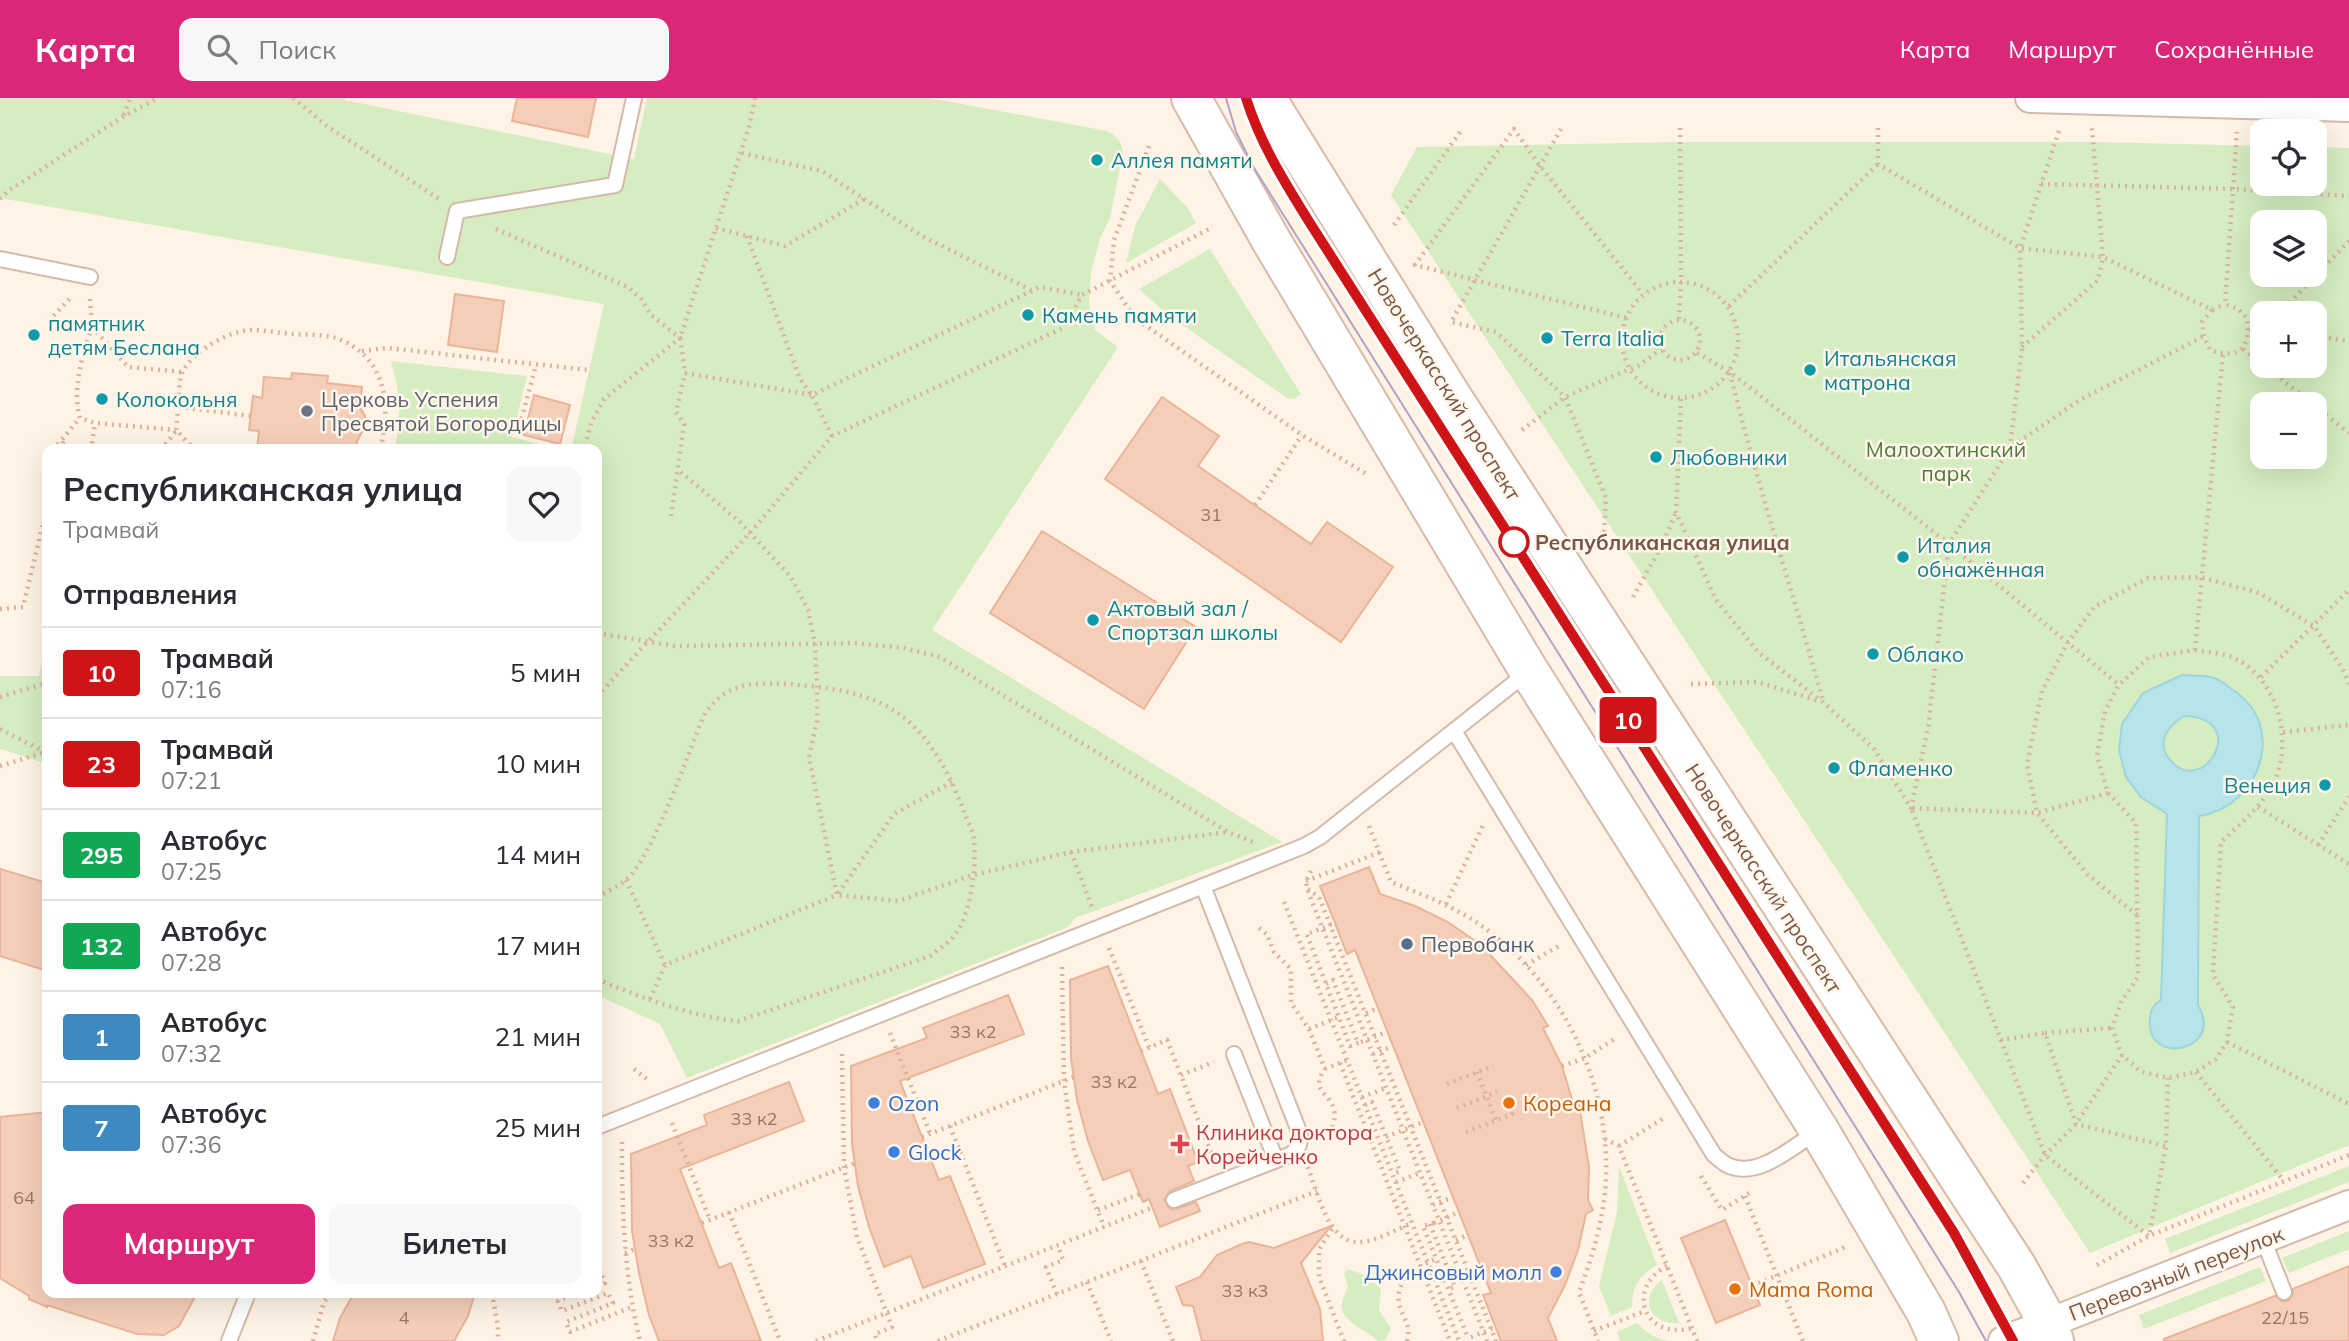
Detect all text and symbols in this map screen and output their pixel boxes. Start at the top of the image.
search box [179,18,669,81]
text: Карта [35,29,137,70]
icon: search [203,30,241,68]
text: Поиск [259,33,336,66]
text: Карта [1900,34,1970,64]
text: Маршрут [2008,34,2116,64]
text: Сохранённые [2154,34,2314,64]
map controls [2250,119,2327,469]
button: locate [2250,119,2327,196]
place label: Аллея памяти [1111,147,1253,173]
marker: Аллея памяти [1089,152,1105,168]
button: layers [2250,210,2327,287]
street label: Новочеркасский проспект [1363,263,1527,505]
button: + [2250,301,2327,378]
place label: Камень памяти [1042,302,1197,328]
marker: Камень памяти [1020,307,1036,323]
place label: памятник детям Беслана [48,310,200,360]
place label: Terra Italia [1561,325,1665,351]
marker: памятник детям Беслана [26,327,42,343]
marker: Terra Italia [1539,330,1555,346]
place label: Итальянская матрона [1824,345,1956,395]
marker: Итальянская матрона [1802,362,1818,378]
place label: Колокольня [116,386,237,412]
place label: Церковь Успения Пресвятой Богородицы [321,386,562,436]
marker: Колокольня [94,391,110,407]
button: − [2250,392,2327,469]
marker: Церковь Успения Пресвятой Богородицы [299,403,315,419]
park label: Малоохтинский парк [1866,436,2026,486]
place label: Любовники [1670,444,1788,470]
marker: Любовники [1648,449,1664,465]
button: heart [507,467,581,541]
text: Республиканская улица [63,468,463,509]
house number: 31 [1200,503,1222,526]
text: Трамвай [63,515,159,544]
marker: Республиканская улица [1499,527,1529,557]
place label: Республиканская улица [1535,529,1790,555]
place label: Италия обнажённая [1917,532,2045,582]
marker: Италия обнажённая [1895,549,1911,565]
text: Отправления [63,578,237,611]
place label: Актовый зал / Спортзал школы [1107,595,1278,645]
marker: Актовый зал / Спортзал школы [1085,612,1101,628]
place label: Облако [1887,641,1964,667]
text: Трамвай [161,642,274,675]
marker: Облако [1865,646,1881,662]
text: 5 мин [510,656,581,689]
text: 10 [87,658,116,688]
text: 07:16 [161,675,221,704]
line badge: 10 [1596,697,1660,743]
text: 10 [1614,705,1642,735]
text: Трамвай [161,733,274,766]
text: 10 мин [494,747,581,780]
text: 23 [87,749,116,779]
place label: Фламенко [1848,755,1953,781]
street label: Новочеркасский проспект [1680,758,1848,998]
marker: Фламенко [1826,760,1842,776]
text: 07:21 [161,766,221,795]
place label: Венеция [2224,772,2311,798]
marker: Венеция [2317,777,2333,793]
text: Автобус [161,824,267,857]
text: 14 мин [494,838,581,871]
text: 295 [80,840,123,870]
text: 07:25 [161,857,221,886]
text: Автобус [161,915,267,948]
text: 17 мин [494,929,581,962]
text: 132 [80,931,123,961]
place label: Первобанк [1421,931,1535,957]
marker: Первобанк [1399,936,1415,952]
text: 07:28 [161,948,221,977]
text: Автобус [161,1006,267,1039]
text: 21 мин [494,1020,581,1053]
house number: 33 к2 [950,1020,996,1043]
text: 1 [94,1022,109,1052]
text: 07:32 [161,1039,221,1068]
house number: 33 к2 [1091,1070,1137,1093]
place label: Ozon [888,1090,939,1116]
place label: Кореана [1523,1090,1612,1116]
marker: Ozon [866,1095,882,1111]
marker: Кореана [1501,1095,1517,1111]
text: Автобус [161,1097,267,1130]
house number: 33 к2 [731,1107,777,1130]
text: 25 мин [494,1111,581,1144]
text: 7 [94,1113,109,1143]
place label: Клиника доктора Корейченко [1196,1119,1373,1169]
text: 07:36 [161,1130,221,1159]
marker: Клиника доктора Корейченко [1170,1134,1190,1154]
place label: Glock [908,1139,962,1165]
marker: Glock [886,1144,902,1160]
house number: 64 [13,1186,35,1209]
button: Маршрут [63,1204,315,1284]
button: Билеты [329,1204,581,1284]
street label: Перевозный переулок [2065,1220,2288,1326]
house number: 33 к2 [648,1229,694,1252]
place label: Джинсовый молл [1364,1259,1542,1285]
marker: Джинсовый молл [1548,1264,1564,1280]
place label: Mama Roma [1749,1276,1873,1302]
house number: 33 к3 [1222,1279,1268,1302]
marker: Mama Roma [1727,1281,1743,1297]
house number: 4 [399,1306,410,1329]
house number: 22/15 [2261,1306,2309,1329]

